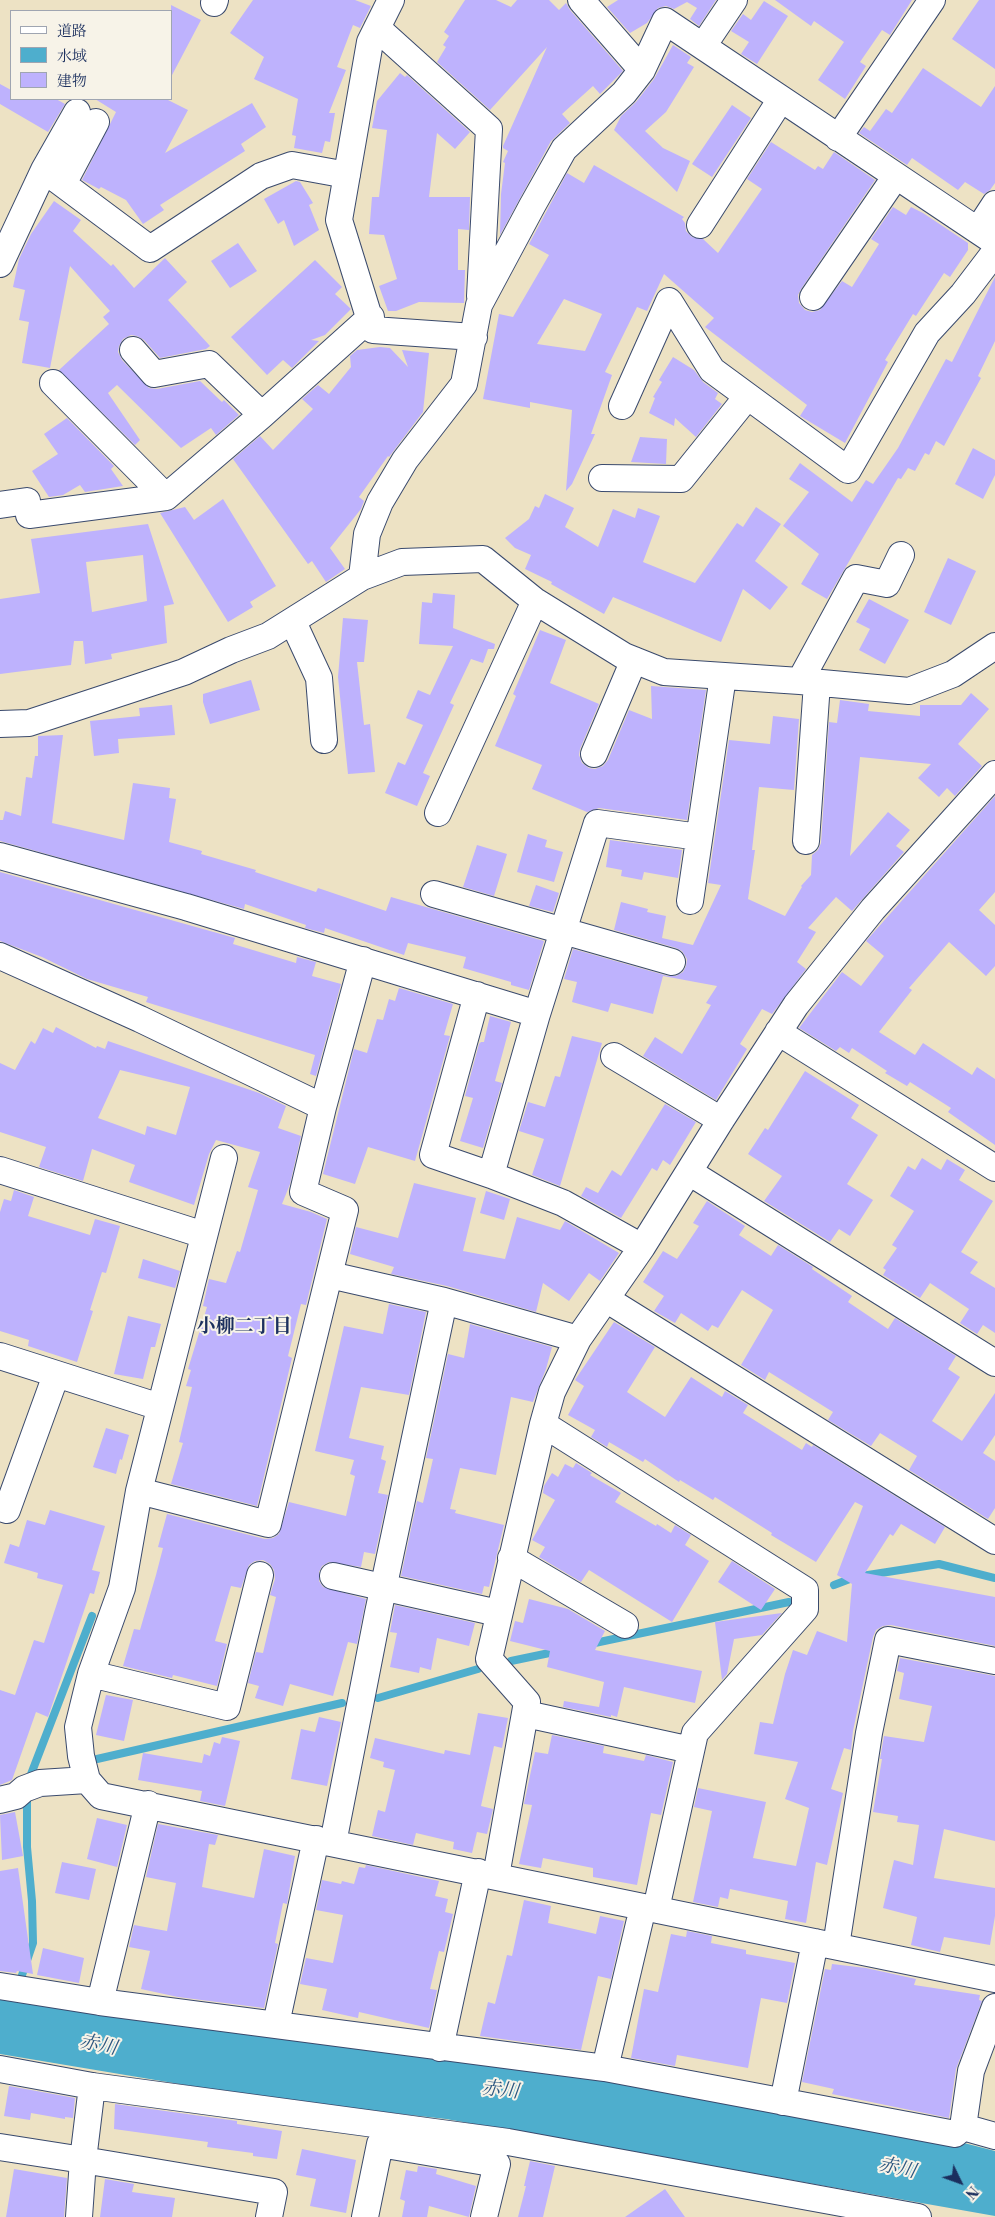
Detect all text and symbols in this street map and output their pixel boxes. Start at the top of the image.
legend [10,10,172,100]
text: 道路 [57,22,87,41]
text: 水域 [57,47,87,66]
text: 建物 [57,72,87,91]
district label: 小柳二丁目 [197,1316,291,1338]
water label: 赤川 [77,2031,119,2061]
water label: 赤川 [480,2078,520,2104]
water label: 赤川 [876,2154,918,2184]
north arrow [935,2157,985,2207]
text: N [961,2182,982,2202]

